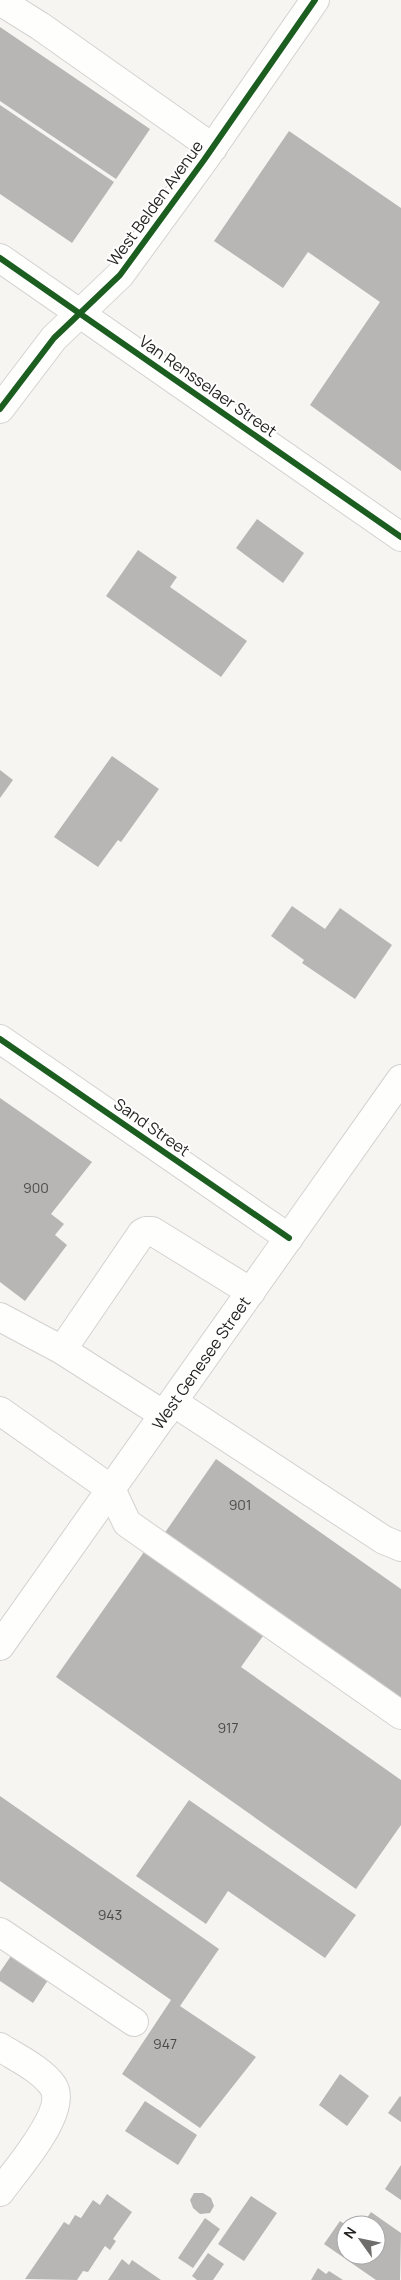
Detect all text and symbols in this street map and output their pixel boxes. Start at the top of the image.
street label: West Belden Avenue [102,136,208,270]
street label: Van Rensselaer Street [135,330,281,442]
street label: Sand Street [110,1093,194,1161]
house number: 900 [23,1178,49,1197]
street label: West Genesee Street [147,1292,255,1434]
house number: 901 [229,1495,251,1514]
house number: 917 [217,1718,239,1737]
house number: 943 [98,1905,122,1924]
house number: 947 [153,2034,177,2053]
north arrow [336,2215,386,2265]
text: N [339,2223,360,2242]

